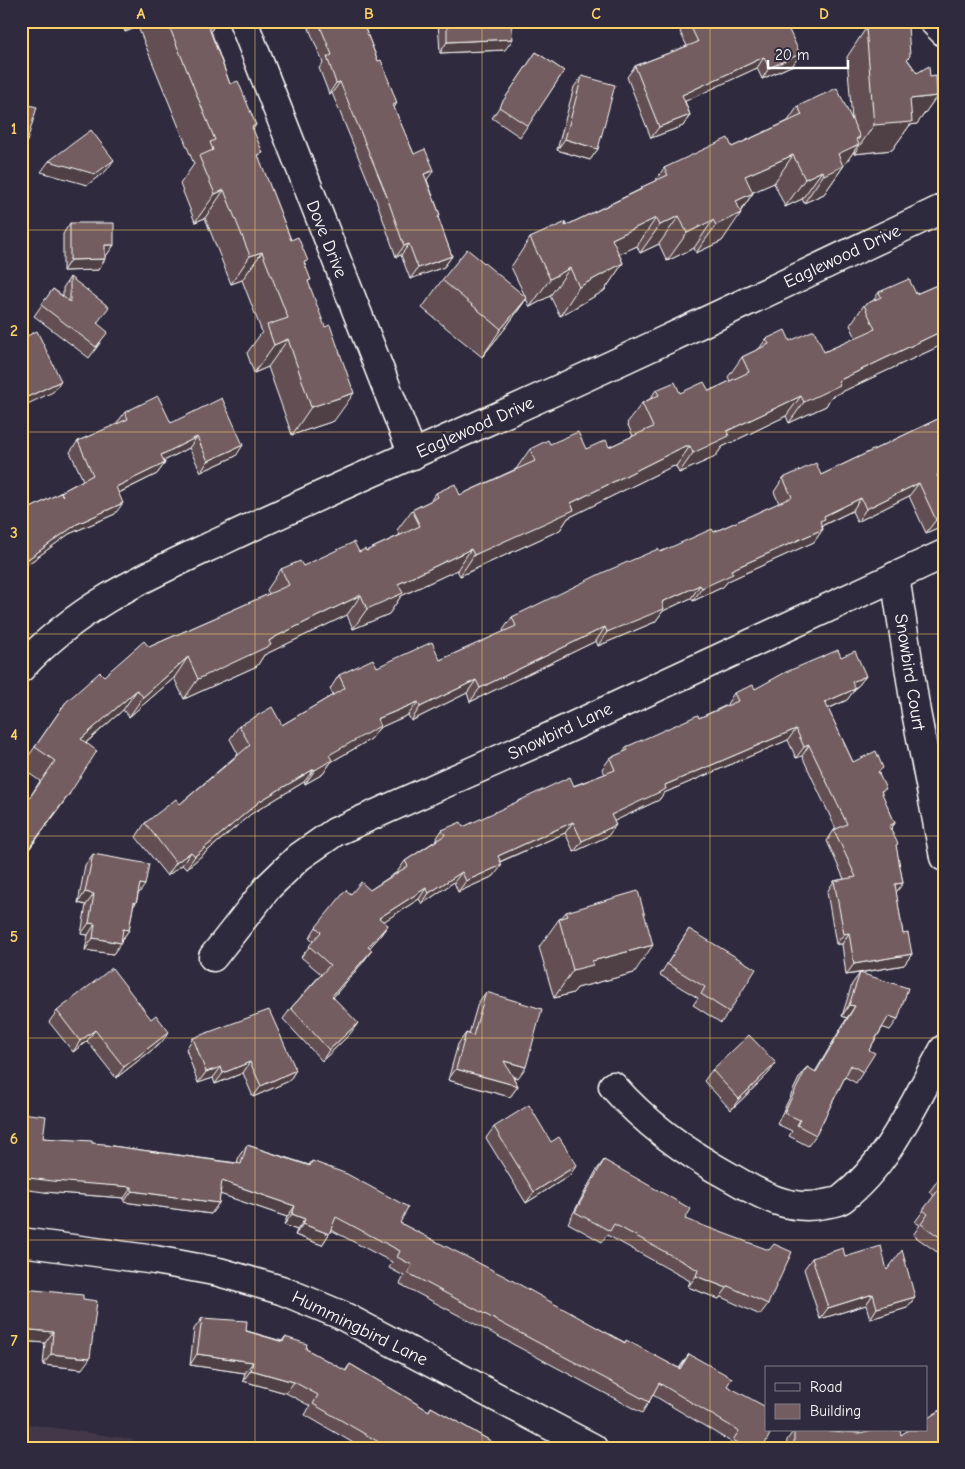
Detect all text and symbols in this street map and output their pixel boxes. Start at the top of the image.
text: A [137,5,146,23]
text: B [364,5,374,23]
text: C [591,5,601,23]
text: D [819,5,829,23]
scale bar [768,38,848,70]
text: 20 m [775,46,809,64]
text: 1 [11,120,17,138]
street label: Dove Drive [302,197,352,281]
street label: Eaglewood Drive [780,220,904,293]
text: 2 [10,322,18,340]
street label: Eaglewood Drive [413,392,537,463]
text: 3 [10,524,18,542]
street label: Snowbird Court [890,612,929,733]
street label: Snowbird Lane [505,698,616,765]
text: 4 [10,726,18,744]
text: 5 [10,928,18,946]
text: 6 [10,1130,18,1148]
street label: Hummingbird Lane [288,1286,431,1370]
text: 7 [10,1332,18,1350]
legend [765,1366,928,1432]
text: Road [810,1378,842,1396]
text: Building [810,1402,861,1420]

